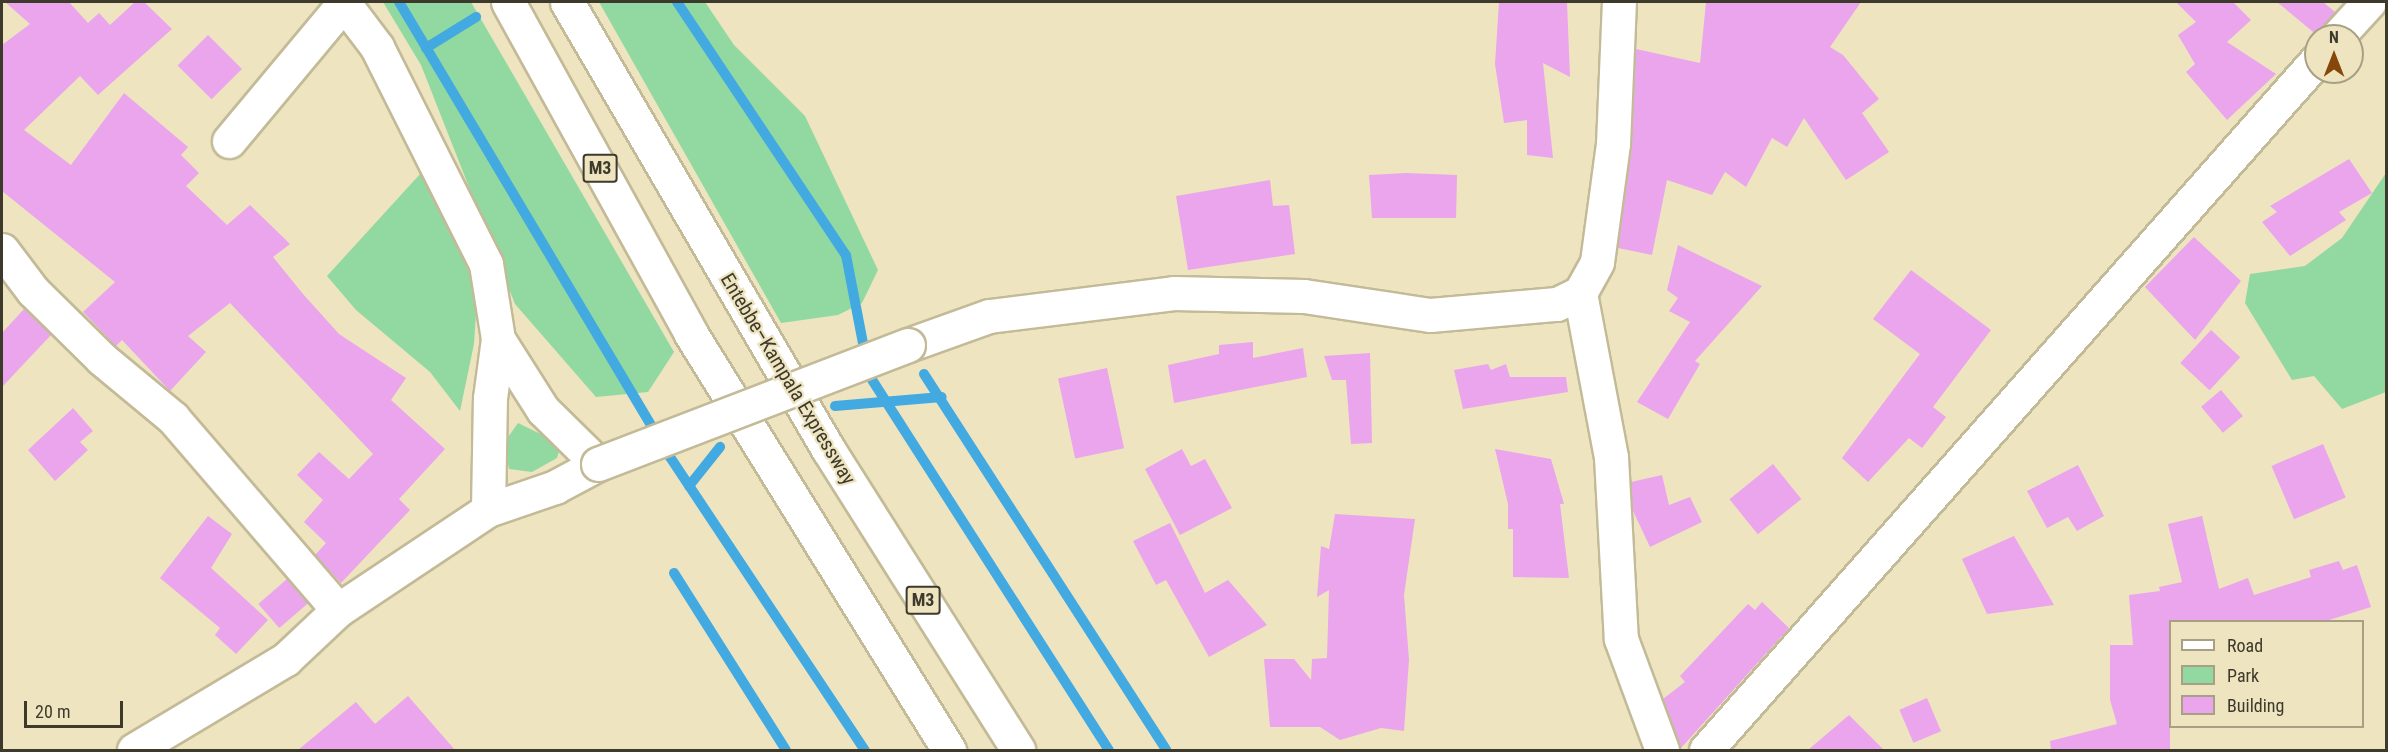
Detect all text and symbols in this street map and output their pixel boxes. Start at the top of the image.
north arrow [2304,24,2364,84]
text: N [2329,28,2339,47]
road number: M3 [582,153,618,183]
street label: Entebbe–Kampala Expressway [715,269,861,489]
road number: M3 [905,585,941,615]
legend [2169,620,2364,728]
text: Road [2227,635,2263,656]
text: Park [2227,665,2259,686]
scale bar [27,689,126,727]
text: Building [2227,695,2284,716]
text: 20 m [35,701,70,722]

